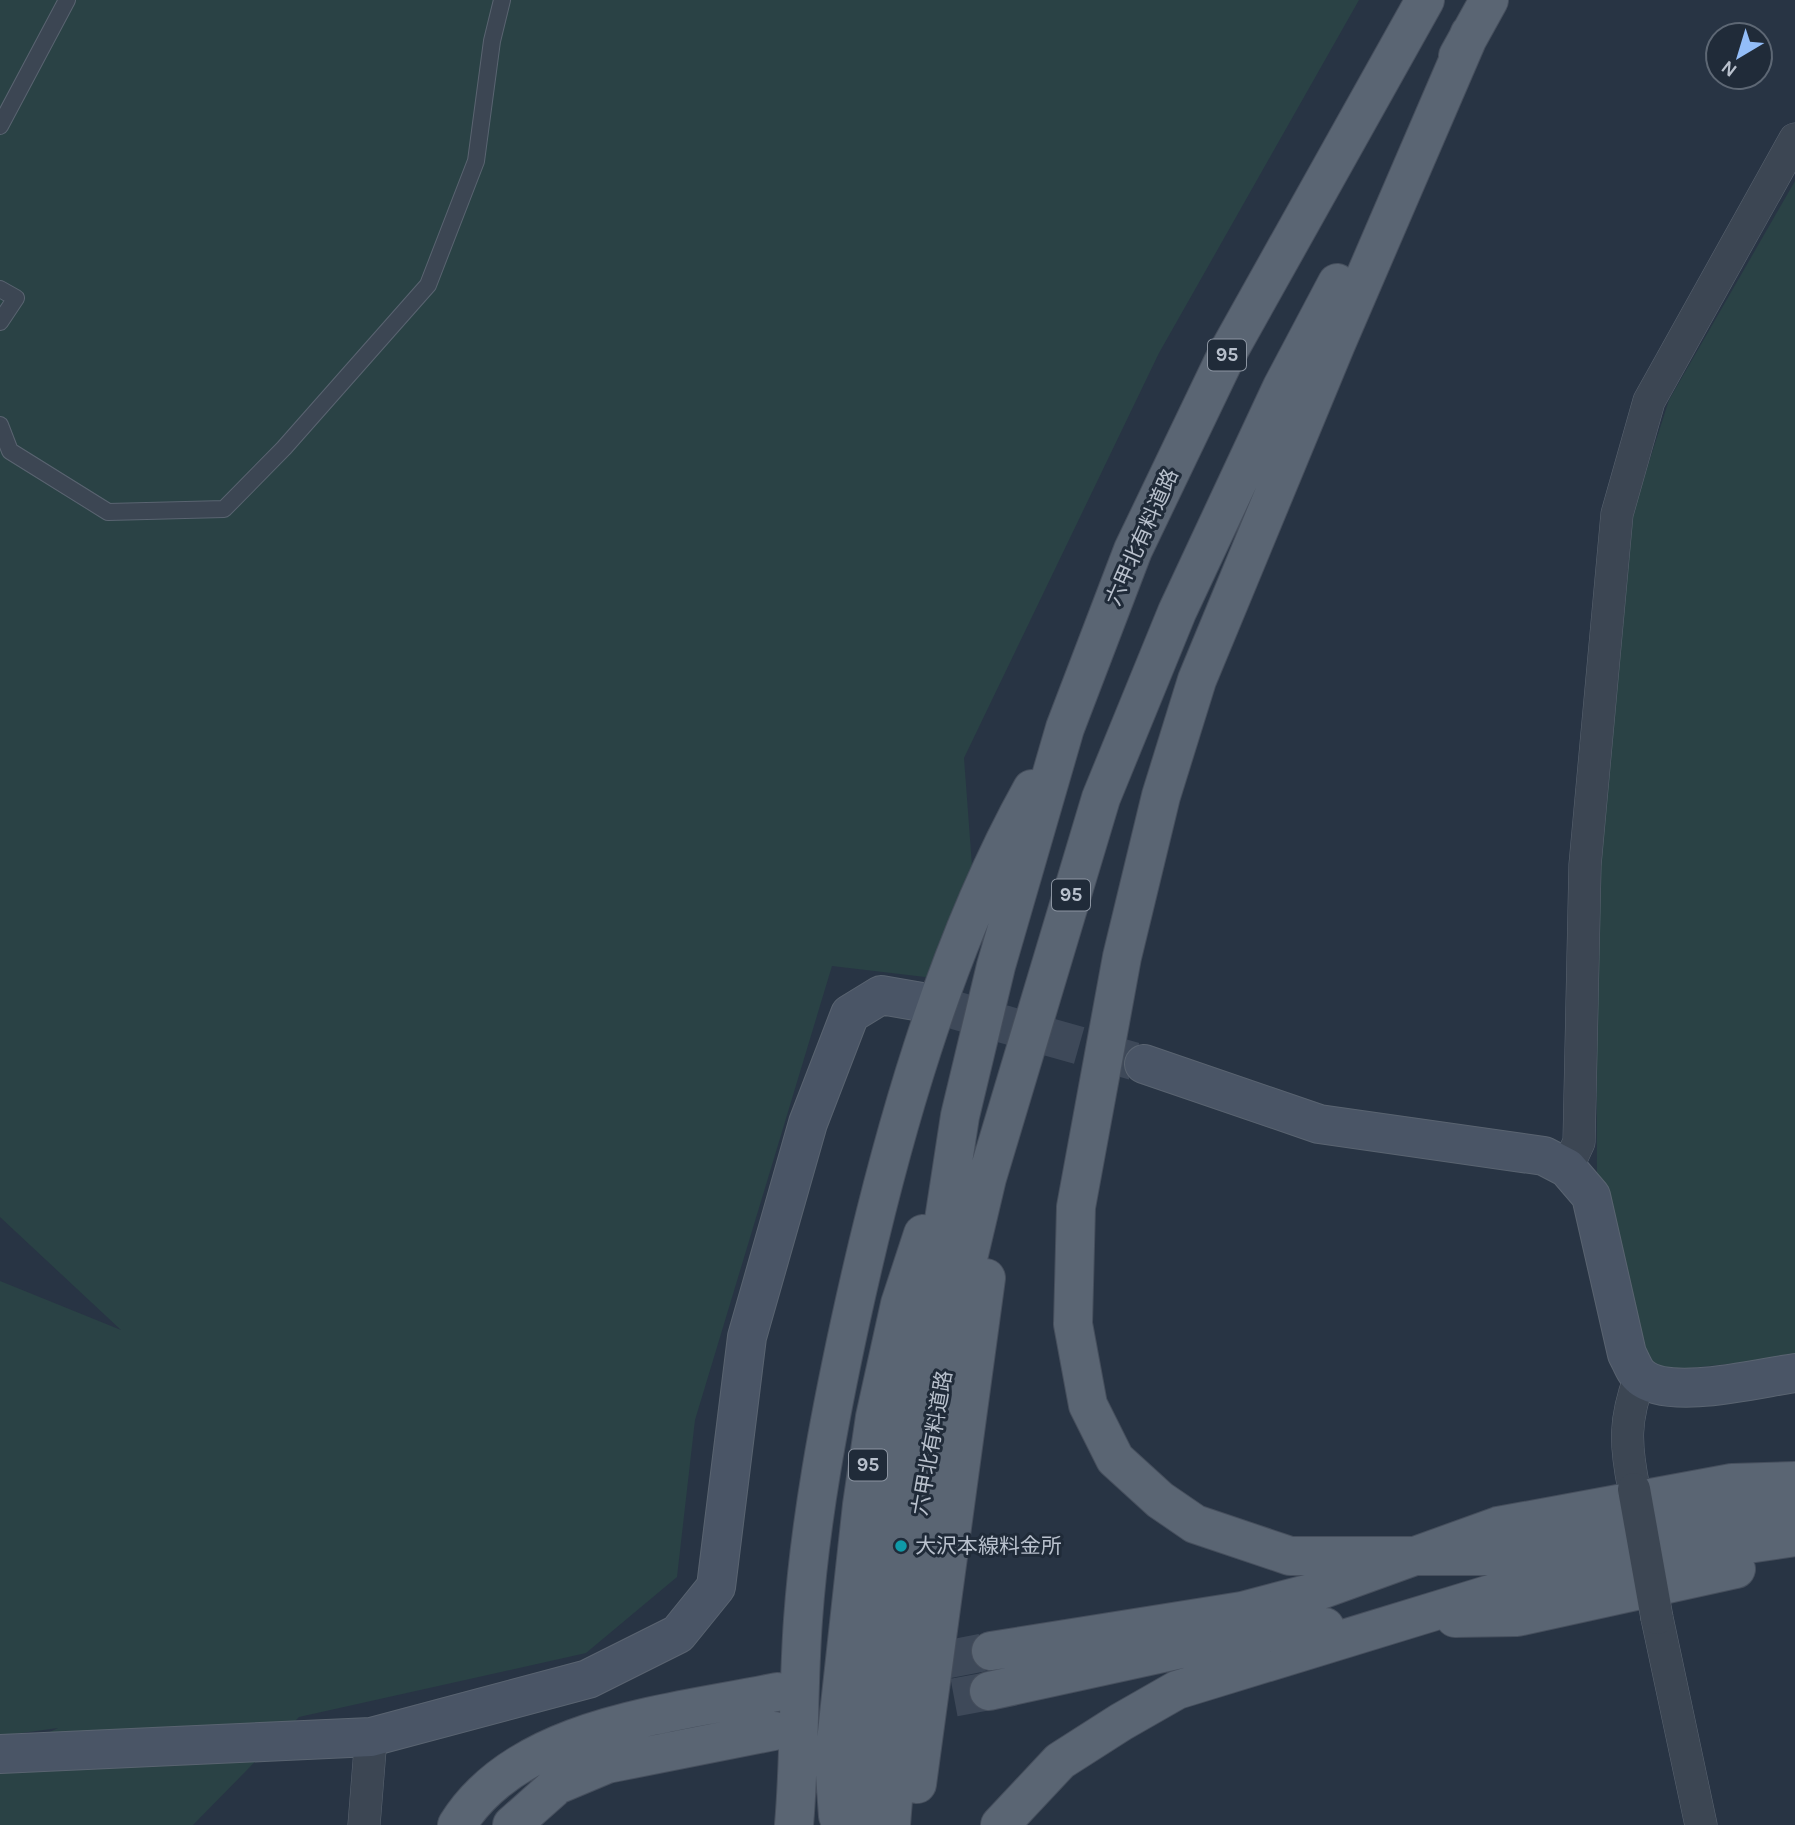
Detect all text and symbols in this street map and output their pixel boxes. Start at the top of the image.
north arrow [1704,21,1774,91]
text: N [1717,56,1741,81]
road number: 95 [1208,340,1246,370]
street label: 六甲北有料道路 [1101,465,1183,609]
road number: 95 [1052,880,1090,911]
street label: 六甲北有料道路 [907,1369,957,1517]
road number: 95 [849,1450,887,1480]
place label: 大沢本線料金所 [915,1534,1062,1558]
marker: 大沢本線料金所 [893,1538,909,1554]

